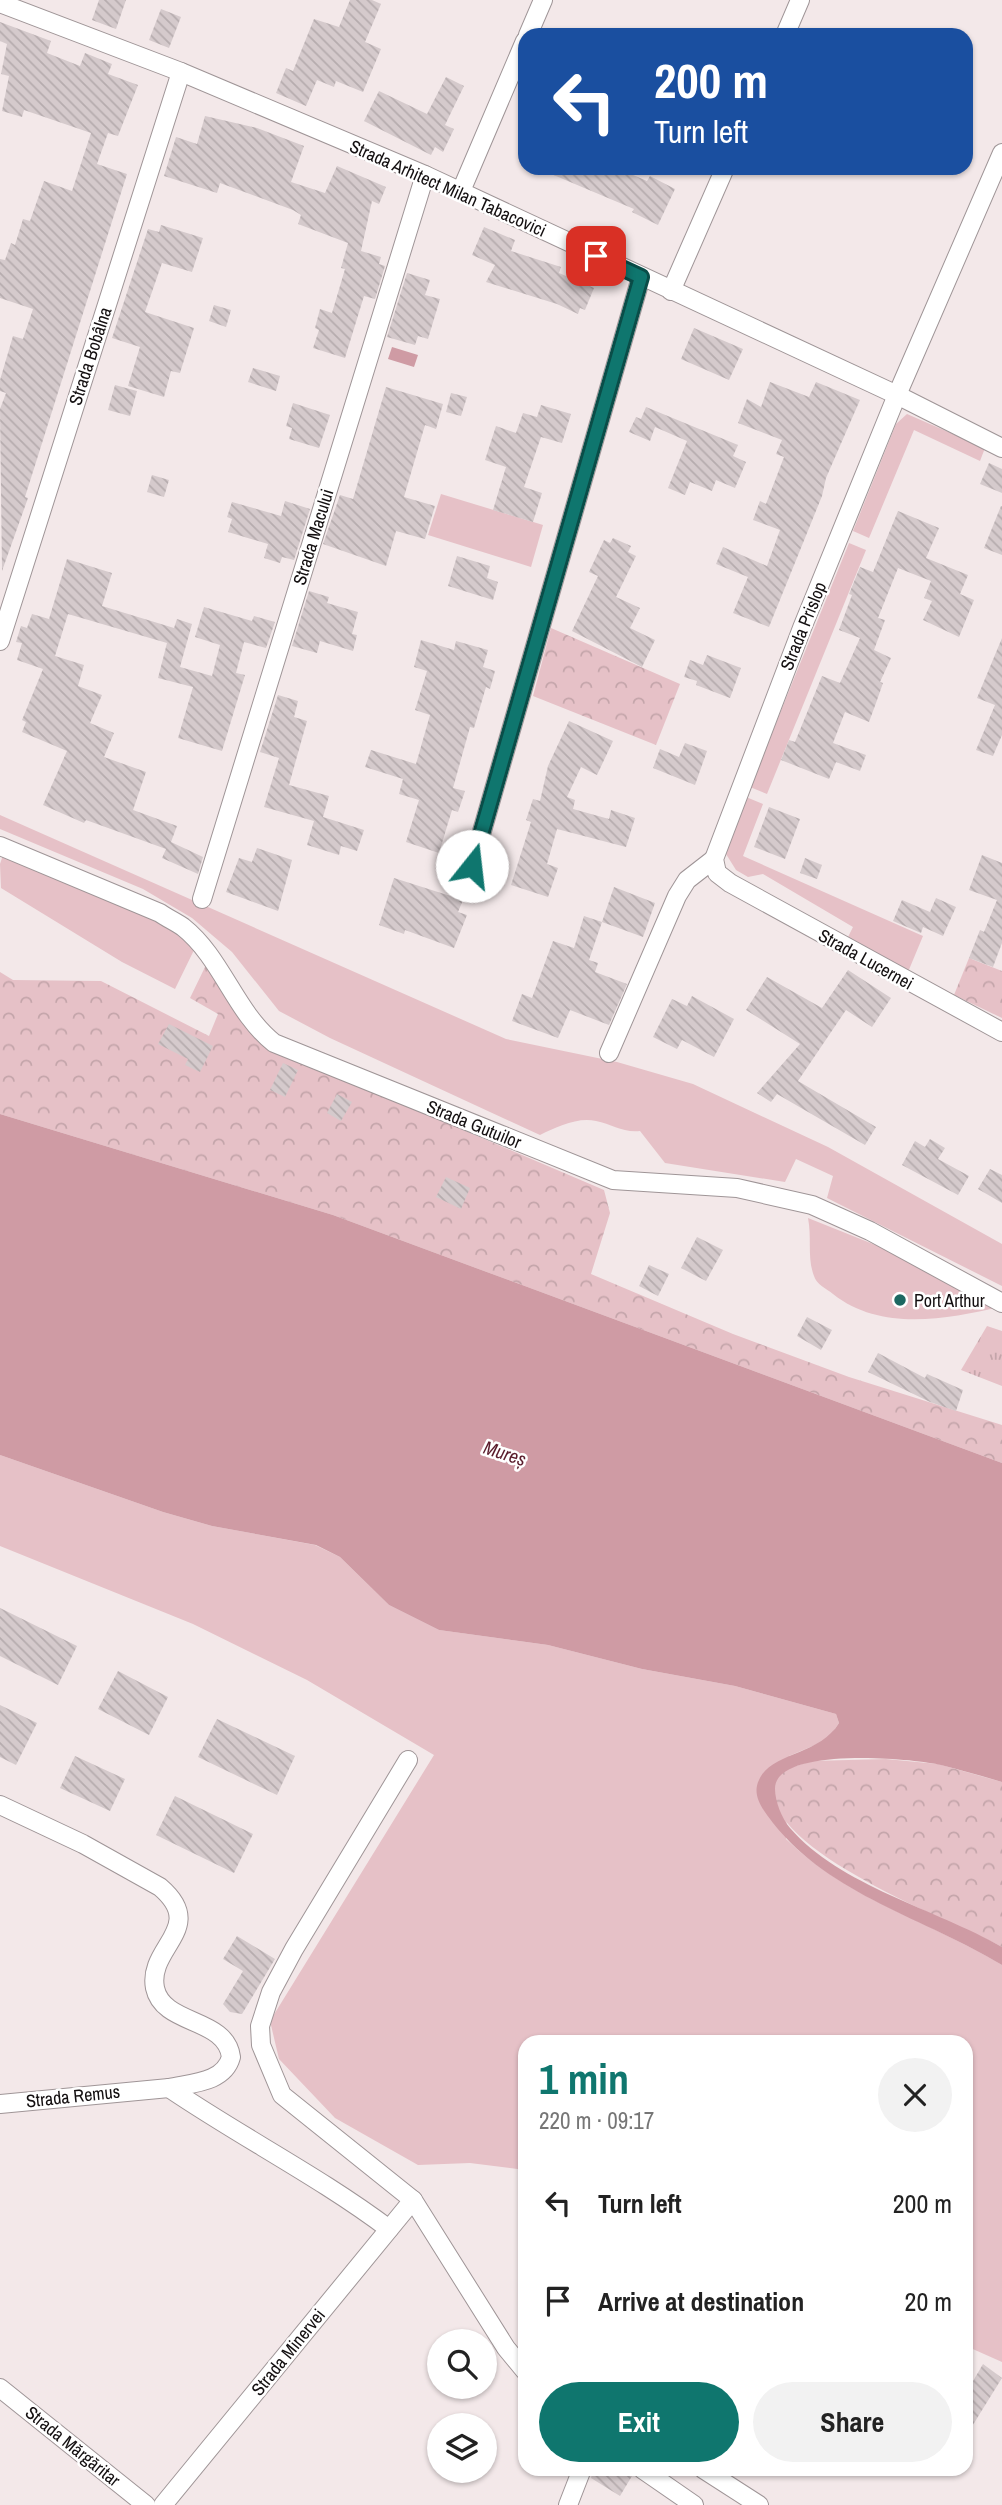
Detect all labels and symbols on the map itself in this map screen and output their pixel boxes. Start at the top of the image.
street label: Strada Arhitect Milan Tabacovici [346,133,550,243]
pin [566,226,626,286]
street label: Strada Bobâlna [62,304,118,408]
street label: Strada Macului [287,486,339,588]
street label: Strada Prislop [774,578,832,674]
position arrow [435,829,509,903]
street label: Strada Lucernei [814,923,918,995]
street label: Strada Gutuilor [423,1094,525,1154]
place label: Port Arthur [914,1288,985,1313]
marker: Port Arthur [892,1292,908,1308]
water label: Mureș [480,1434,530,1472]
street label: Strada Remus [25,2079,121,2113]
street label: Strada Minervei [245,2303,331,2401]
street label: Strada Mărgăritar [20,2400,126,2492]

